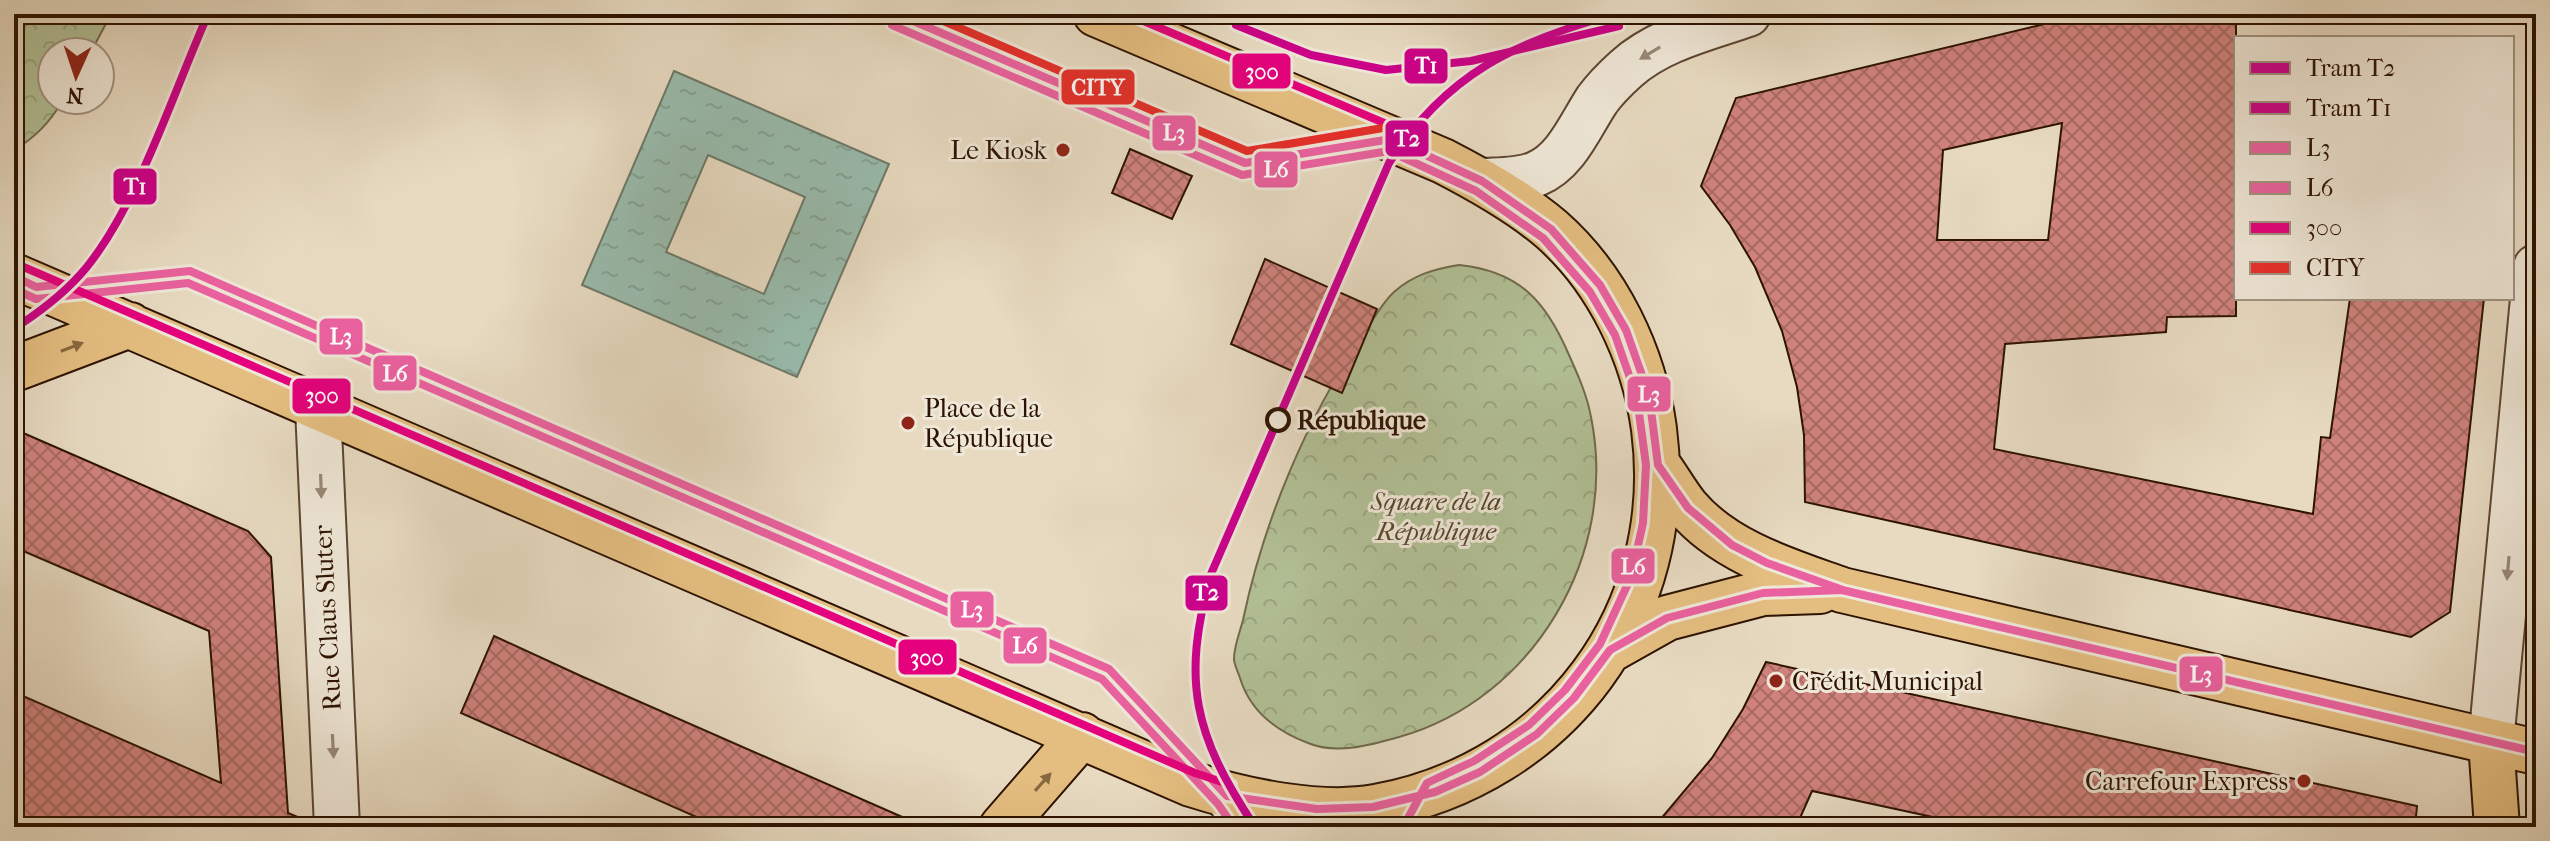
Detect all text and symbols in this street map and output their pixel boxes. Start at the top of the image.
north arrow [36,36,116,116]
legend [2234,36,2514,300]
one-way arrow [1639,46,1661,60]
line badge: T1 [1403,47,1449,85]
line badge: 300 [1231,52,1292,90]
text: T1 [1414,53,1437,79]
text: Tram T2 [2306,54,2395,82]
text: 300 [1245,59,1279,85]
line badge: CITY [1060,68,1136,106]
text: CITY [1071,75,1126,101]
text: N [66,82,84,108]
text: Tram T1 [2306,94,2392,122]
line badge: L3 [1151,114,1197,152]
line badge: T2 [1384,119,1430,158]
text: L3 [1163,120,1185,146]
text: T2 [1393,126,1420,152]
text: L3 [2306,134,2330,162]
place label: Le Kiosk [950,135,1048,166]
marker: Le Kiosk [1054,141,1072,159]
line badge: L6 [1253,150,1299,189]
text: L6 [1263,157,1290,183]
line badge: T1 [112,167,158,206]
text: T1 [123,174,146,200]
text: L6 [2306,174,2334,202]
text: 300 [2306,214,2342,242]
text: CITY [2306,254,2365,282]
line badge: L3 [318,317,364,356]
text: L3 [330,324,352,350]
one-way arrow [60,340,84,353]
line badge: L6 [372,354,418,392]
text: L6 [382,361,409,387]
line badge: L3 [1626,375,1672,413]
line badge: 300 [291,377,352,415]
text: L3 [1638,382,1660,408]
text: 300 [305,383,339,409]
place label: Place de la République [924,393,1053,454]
place label: République [1297,405,1426,436]
marker: République [1266,408,1290,432]
marker: Place de la République [899,414,917,432]
one-way arrow [314,474,327,499]
park label: Square de la République [1370,486,1501,547]
street label: Rue Claus Sluter [307,524,348,712]
line badge: L6 [1610,547,1656,585]
text: L6 [1620,554,1647,580]
one-way arrow [2502,556,2515,581]
line badge: T2 [1184,574,1229,612]
text: T2 [1192,580,1219,606]
line badge: L3 [949,590,995,629]
text: L3 [961,597,983,623]
line badge: L6 [1002,626,1048,665]
text: L6 [1012,633,1039,659]
line badge: 300 [897,638,958,676]
text: 300 [910,645,944,671]
line badge: L3 [2178,655,2224,693]
text: L3 [2190,662,2212,688]
place label: Crédit Municipal [1792,666,1983,697]
marker: Crédit Municipal [1767,672,1785,690]
one-way arrow [327,734,340,759]
place label: Carrefour Express [2085,766,2288,797]
one-way arrow [1033,772,1051,791]
marker: Carrefour Express [2295,772,2313,790]

